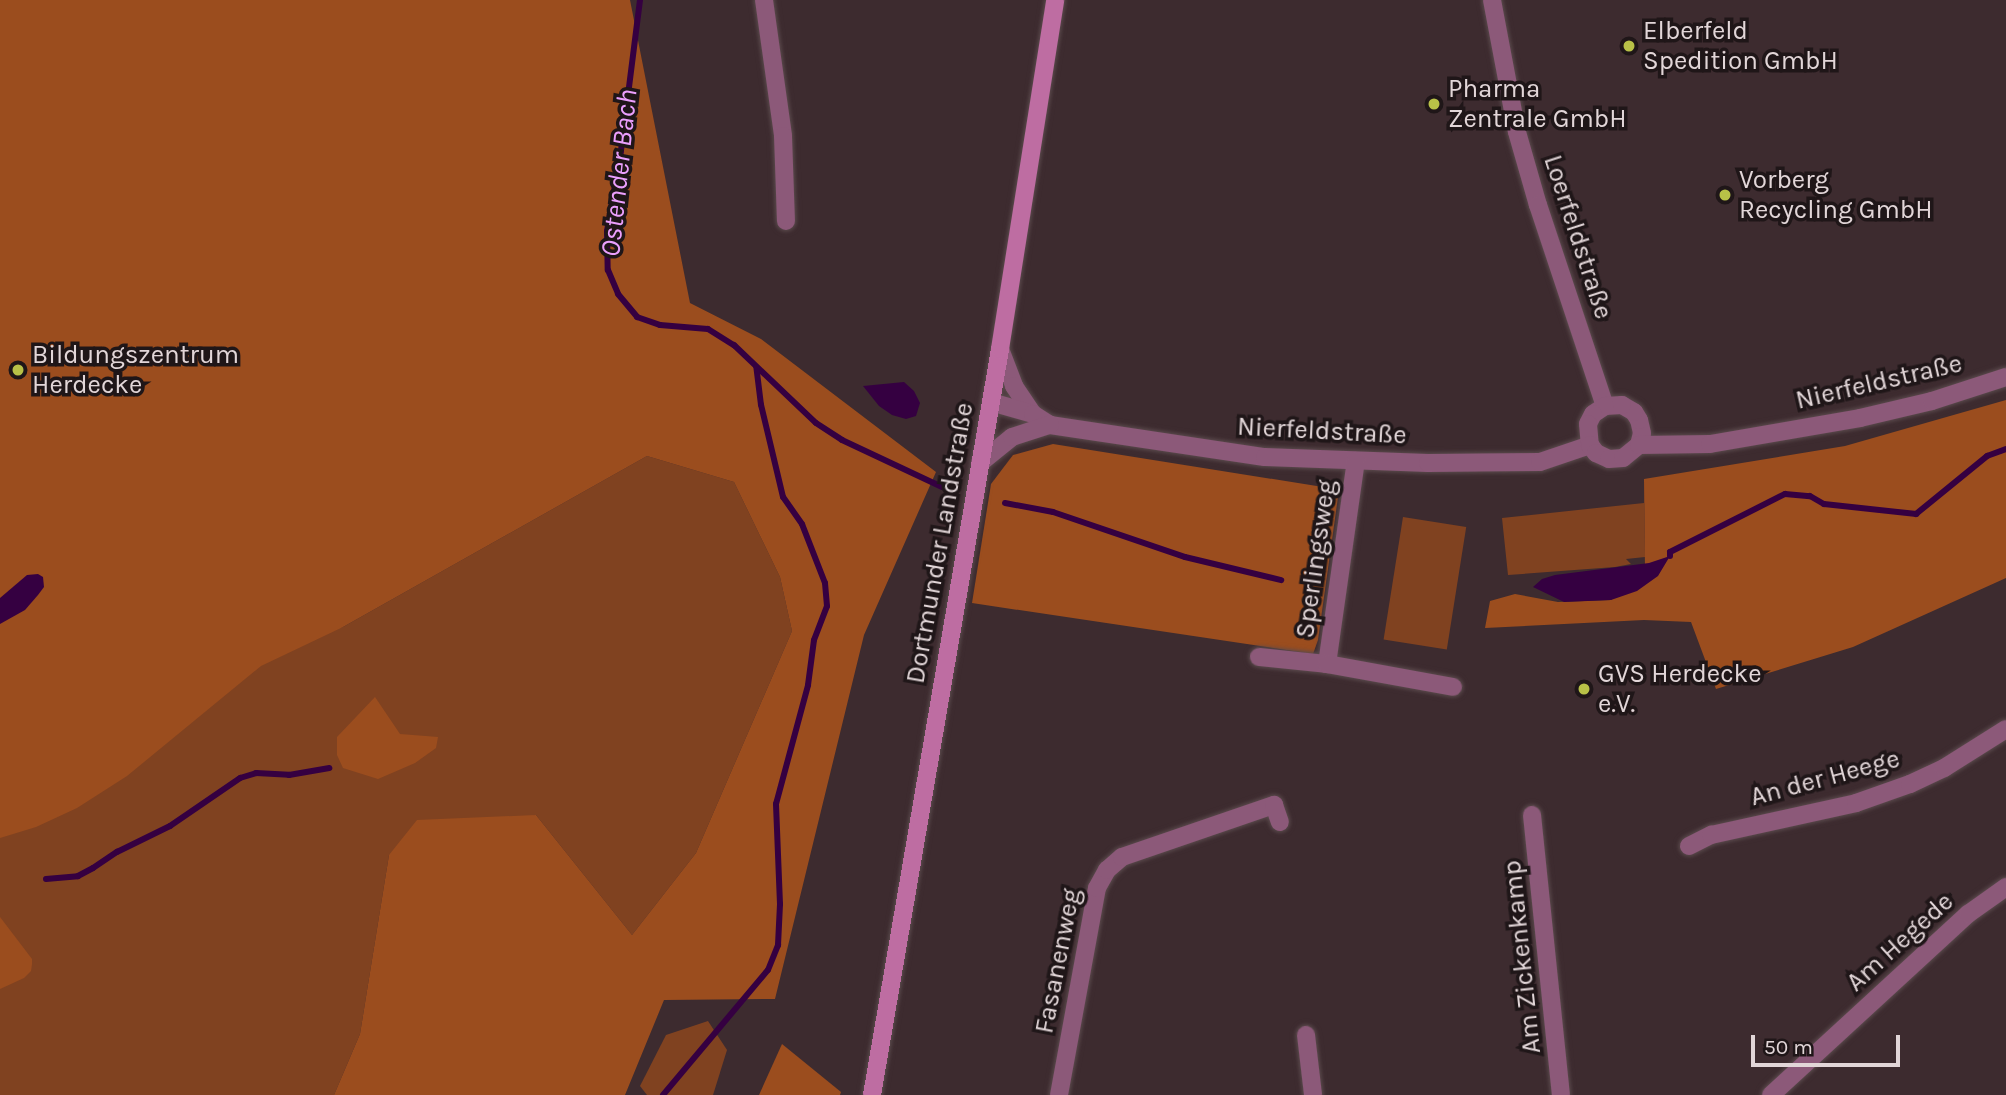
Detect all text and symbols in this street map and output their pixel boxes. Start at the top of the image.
place label: Elberfeld Spedition GmbH [1643,15,1838,76]
marker: Elberfeld Spedition GmbH [1621,38,1637,54]
place label: Pharma Zentrale GmbH [1448,73,1627,134]
water label: Ostender Bach [593,87,645,259]
marker: Pharma Zentrale GmbH [1426,96,1442,112]
street label: Loerfeldstraße [1537,151,1619,323]
place label: Vorberg Recycling GmbH [1739,164,1933,226]
marker: Vorberg Recycling GmbH [1717,187,1733,203]
place label: Bildungszentrum Herdecke [32,339,239,400]
street label: Nierfeldstraße [1793,348,1965,416]
marker: Bildungszentrum Herdecke [10,362,26,378]
street label: Dortmunder Landstraße [900,400,980,686]
street label: Nierfeldstraße [1236,411,1408,451]
street label: Sperlingsweg [1289,478,1343,640]
place label: GVS Herdecke e.V. [1598,658,1762,720]
marker: GVS Herdecke e.V. [1576,681,1592,697]
street label: An der Heege [1747,743,1903,813]
street label: Am Zickenkamp [1496,859,1548,1055]
street label: Fasanenweg [1029,886,1087,1036]
street label: Am Hegede [1840,886,1960,998]
scale bar [1754,1021,1903,1066]
text: 50 m [1764,1035,1813,1059]

